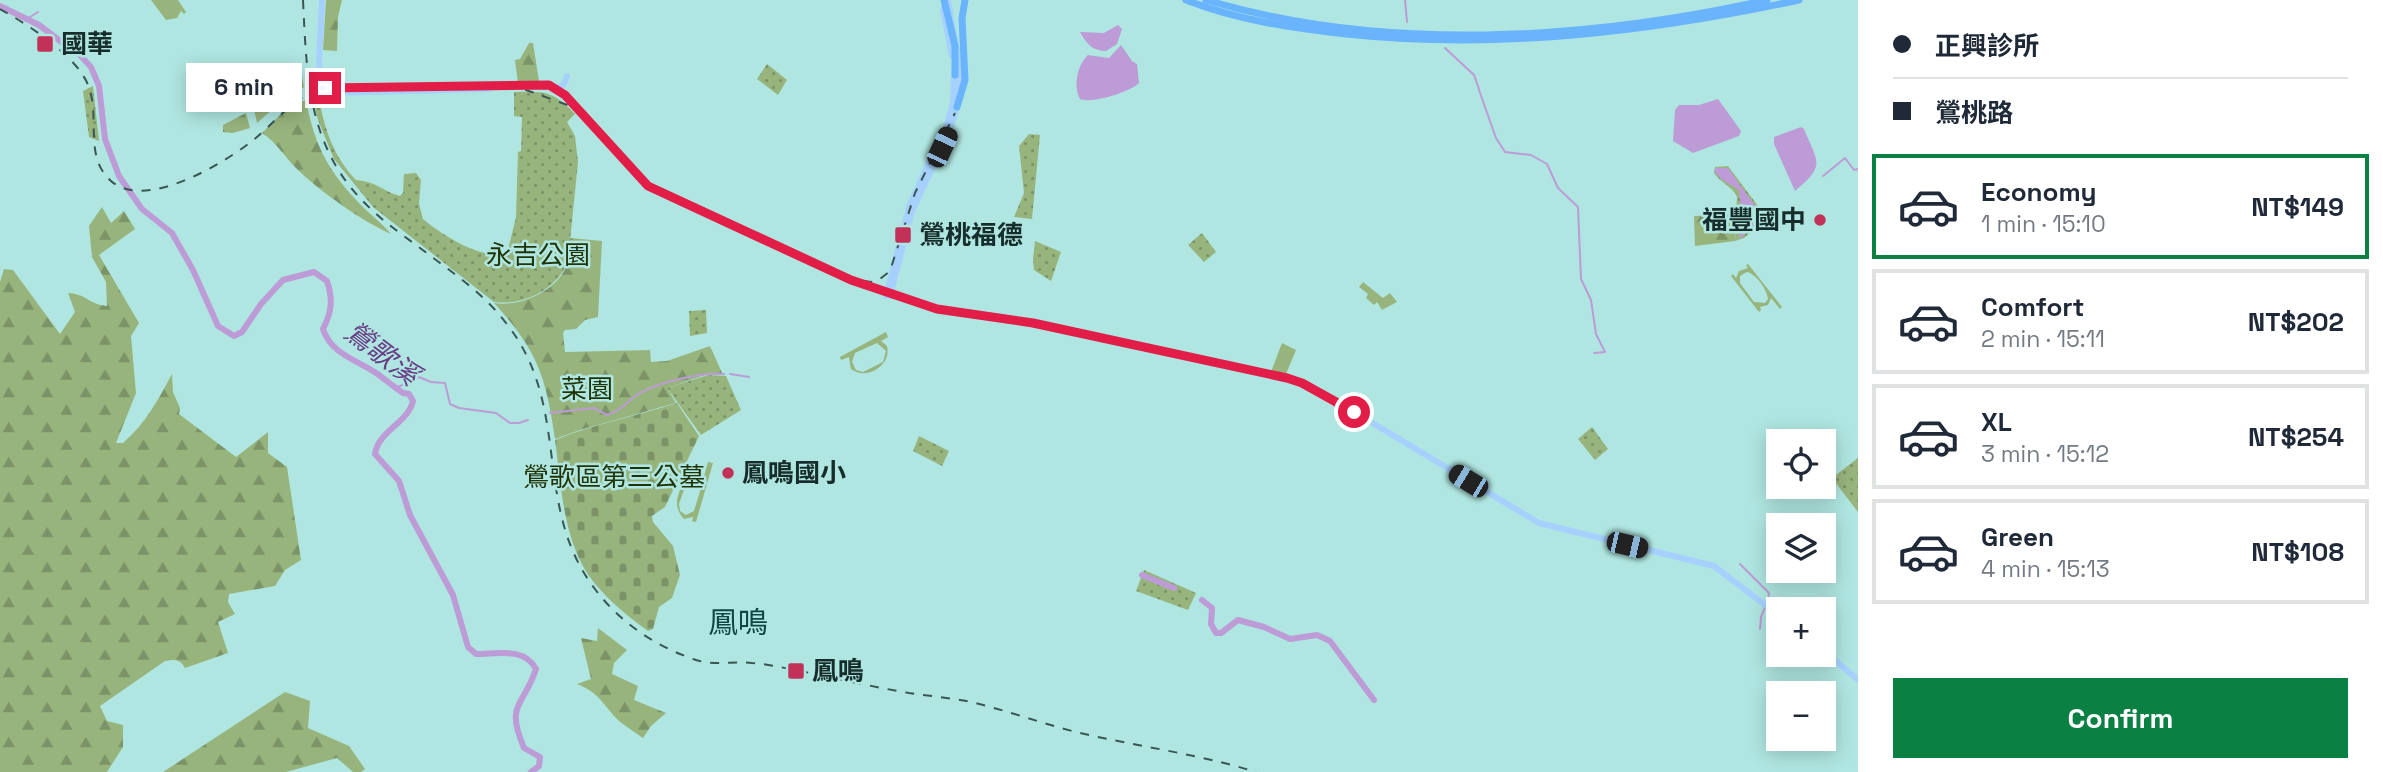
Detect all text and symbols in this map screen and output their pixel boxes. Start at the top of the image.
place label: 國華 [61,27,113,61]
text: 正興診所 [1935,29,2039,63]
marker: 國華 [35,34,55,54]
callout: 6 min [185,64,300,112]
text: 6 min [214,72,274,102]
route end [309,72,341,104]
text: 鶯桃路 [1935,96,2013,130]
car [924,124,961,170]
icon: car [1897,175,1960,238]
text: Economy [1981,175,2097,209]
text: NT$149 [2251,190,2344,224]
place label: 福豐國中 [1702,203,1806,237]
text: 1 min · 15:10 [1981,209,2106,239]
marker: 福豐國中 [1812,212,1828,228]
place label: 鶯桃福德 [919,218,1023,252]
marker: 鶯桃福德 [893,225,913,245]
park label: 永吉公園 [486,238,590,272]
icon: car [1897,290,1960,353]
text: Comfort [1981,290,2084,324]
text: NT$202 [2248,305,2344,339]
water label: 鶯歌溪 [338,313,430,395]
text: 2 min · 15:11 [1981,324,2105,354]
park label: 菜園 [561,372,613,406]
route start [1338,396,1370,428]
icon: car [1897,405,1960,468]
text: XL [1981,405,2012,439]
text: NT$254 [2248,420,2344,454]
map controls [1766,429,1836,751]
button: locate [1766,429,1836,499]
text: 3 min · 15:12 [1981,439,2109,469]
place label: 鳳鳴國小 [742,456,846,490]
park label: 鶯歌區第三公墓 [523,460,705,494]
car [1445,461,1492,501]
marker: 鳳鳴國小 [720,465,736,481]
button: layers [1766,513,1836,583]
icon: car [1897,520,1960,583]
text: Green [1981,520,2054,554]
car [1605,530,1650,560]
text: NT$108 [2251,535,2344,569]
text: 4 min · 15:13 [1981,554,2110,584]
button: + [1766,597,1836,667]
district label: 鳳鳴 [708,603,768,642]
place label: 鳳鳴 [812,654,864,688]
marker: 鳳鳴 [786,661,806,681]
button: Confirm [1893,678,2348,758]
button: − [1766,681,1836,751]

